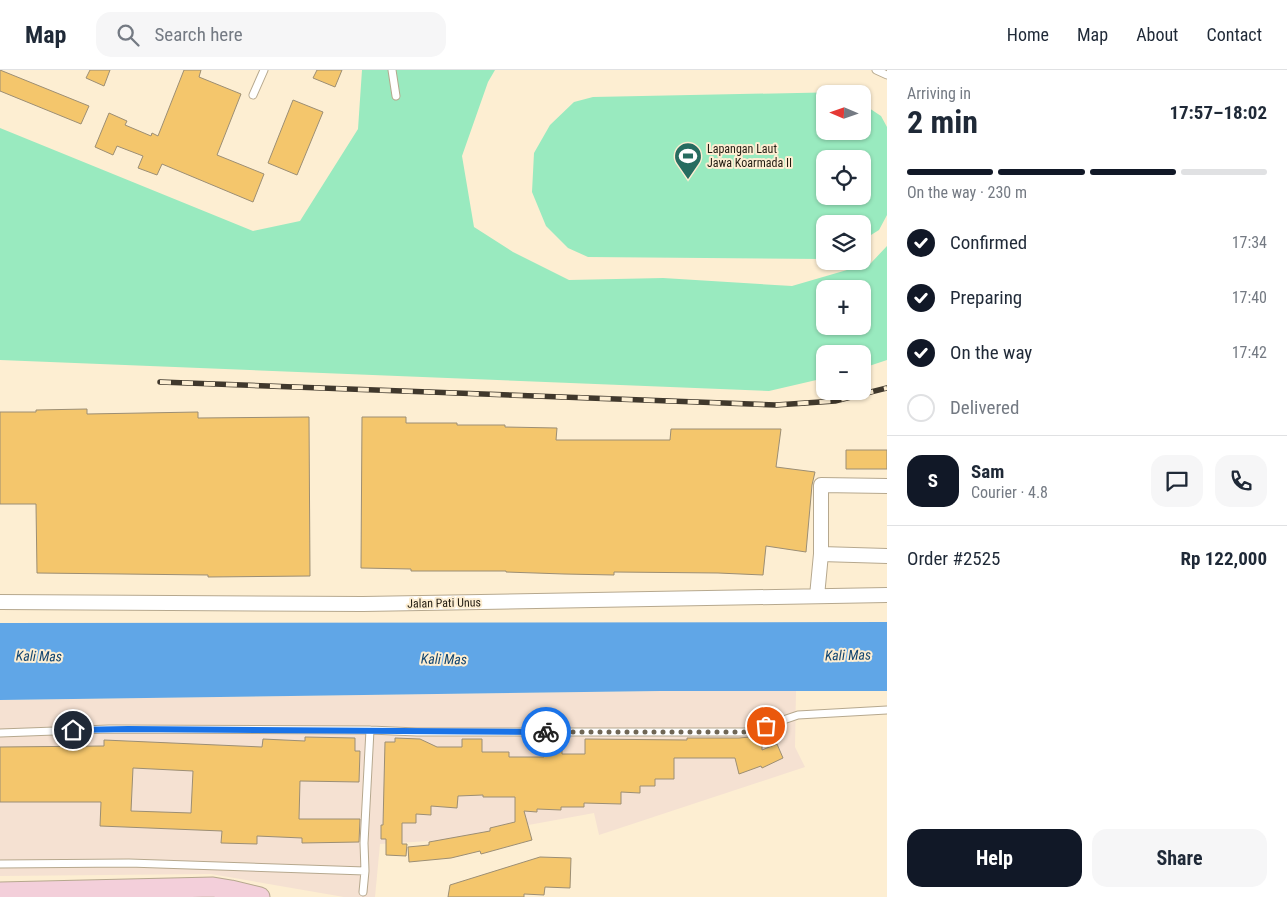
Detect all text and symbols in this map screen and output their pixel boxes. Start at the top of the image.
search box [96,12,446,57]
text: Map [25,21,66,49]
icon: search [114,21,142,49]
text: Search here [154,23,243,46]
text: Home [1007,24,1049,45]
text: Map [1077,24,1108,45]
text: About [1136,24,1178,45]
text: Contact [1206,24,1262,45]
text: Arriving in [907,84,971,103]
north arrow [816,85,871,140]
map controls [816,85,871,400]
text: 17:57–18:02 [1169,101,1267,124]
text: 2 min [907,103,978,141]
sports icon: Lapangan Laut Jawa Koarmada II [673,141,703,180]
place label: Lapangan Laut Jawa Koarmada II [707,142,792,170]
button: locate [816,150,871,205]
text: On the way · 230 m [907,183,1027,202]
button: layers [816,215,871,270]
icon: check [907,229,935,257]
text: Confirmed [950,231,1027,254]
text: 17:34 [1232,233,1267,252]
button: + [816,280,871,335]
icon: check [907,284,935,312]
text: Preparing [950,286,1022,309]
text: 17:40 [1232,288,1267,307]
icon: check [907,339,935,367]
text: On the way [950,341,1032,364]
text: 17:42 [1232,343,1267,362]
button: − [816,345,871,400]
text: Delivered [950,396,1019,419]
button: chat [1151,455,1203,507]
button: phone [1215,455,1267,507]
text: Sam [971,460,1004,483]
text: S [928,469,938,492]
text: Courier · 4.8 [971,483,1048,502]
text: Order #2525 [907,547,1000,570]
text: Rp 122,000 [1180,547,1267,570]
street label: Jalan Pati Unus [407,595,481,611]
water label: Kali Mas [825,647,871,663]
water label: Kali Mas [16,648,62,664]
water label: Kali Mas [421,651,467,667]
pin [745,705,787,747]
courier [521,707,571,757]
pin [52,709,94,751]
icon: bag [752,712,780,740]
icon: home [59,716,87,744]
icon: bike [532,718,560,746]
button: Help [907,829,1082,887]
button: Share [1092,829,1267,887]

